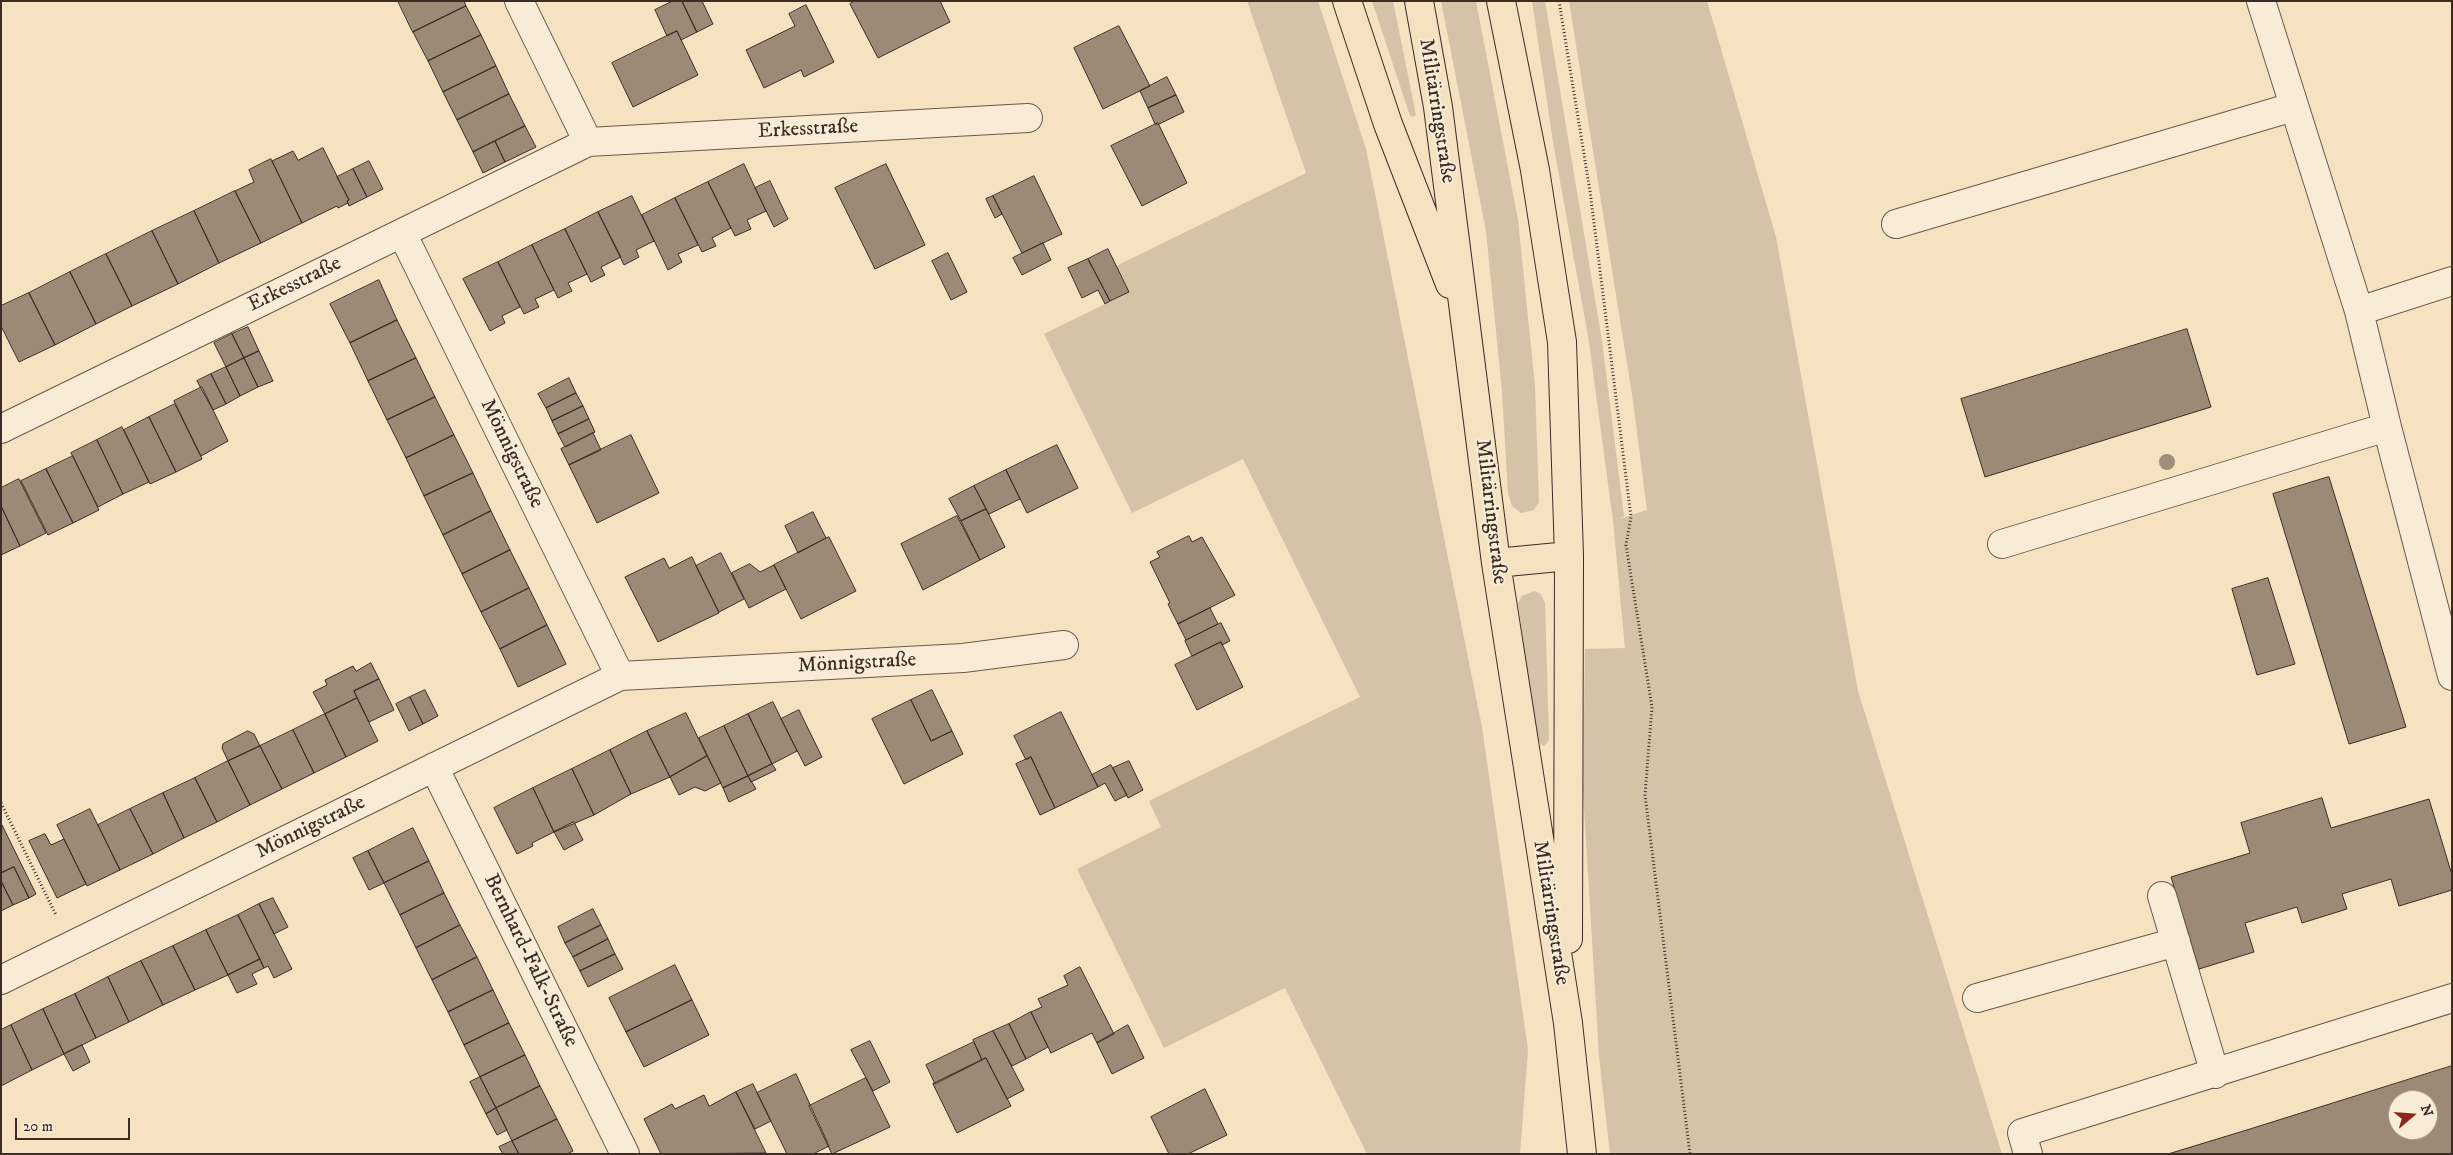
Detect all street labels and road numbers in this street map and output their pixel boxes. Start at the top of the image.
street label: Militärringstraße [1412,37,1460,185]
street label: Erkesstraße [757,115,859,145]
street label: Erkesstraße [244,252,346,318]
street label: Mönnigstraße [474,395,548,513]
street label: Militärringstraße [1469,438,1511,586]
street label: Mönnigstraße [797,648,917,680]
street label: Mönnigstraße [252,791,370,865]
street label: Militärringstraße [1526,839,1574,987]
street label: Bernhard-Falk-Straße [477,870,583,1052]

